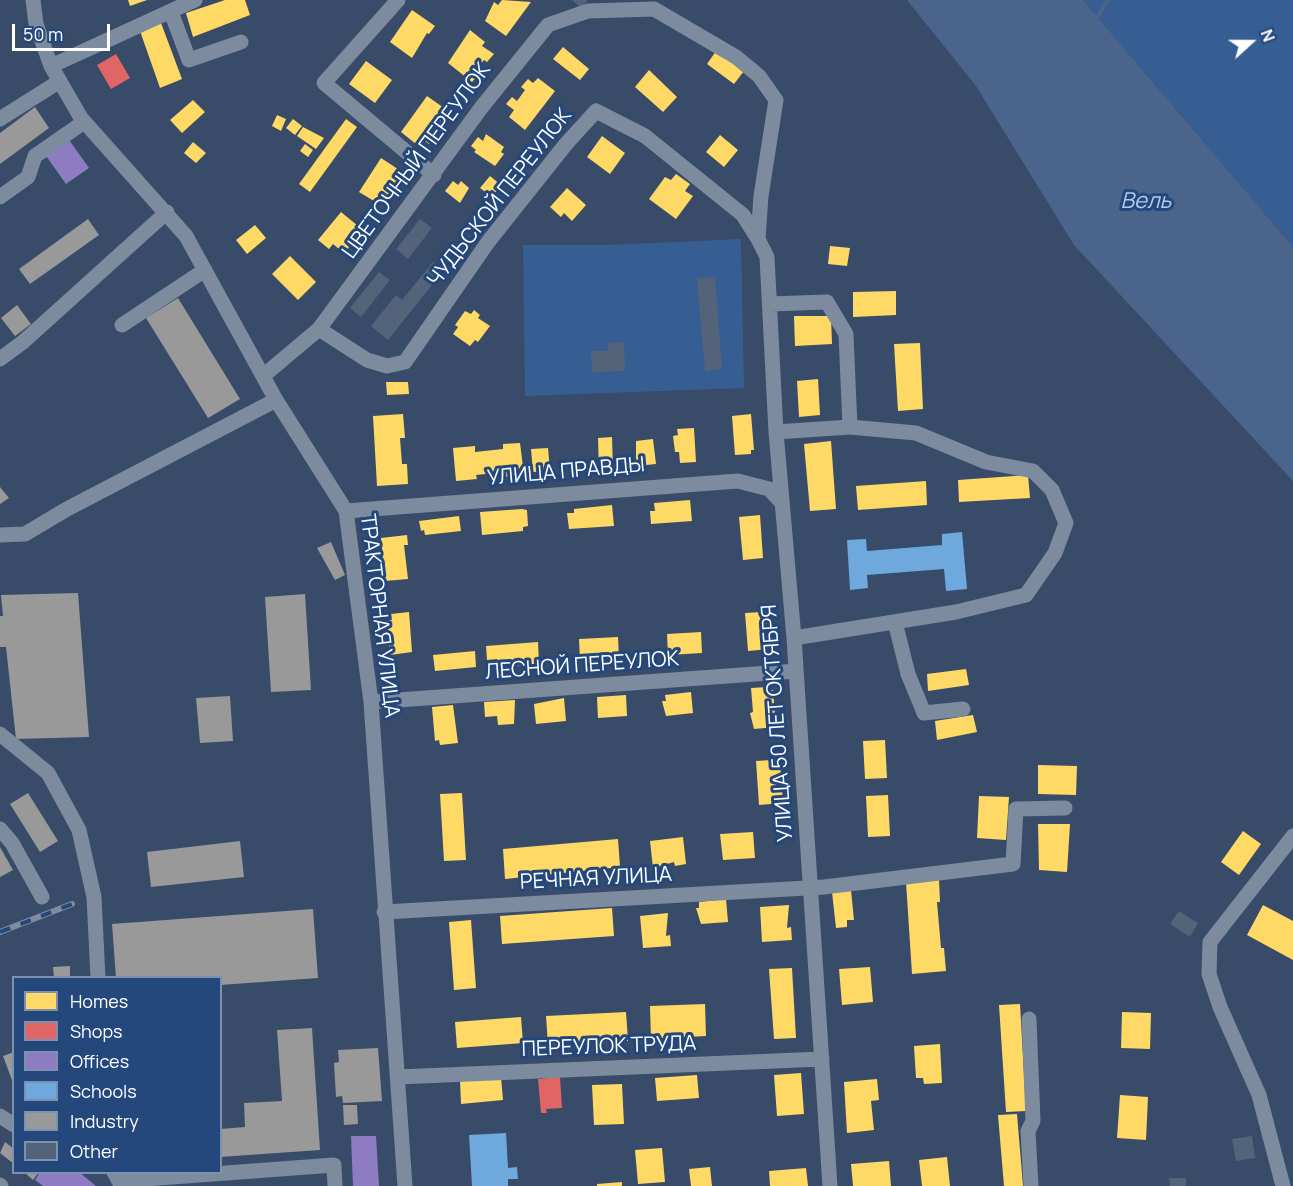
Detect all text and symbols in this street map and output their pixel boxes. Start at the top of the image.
scale bar [15,12,112,50]
north arrow [1221,12,1281,72]
text: 50 m [23,22,63,46]
text: N [1255,26,1280,45]
street label: ЦВЕТОЧНЫЙ ПЕРЕУЛОК [338,58,496,264]
street label: ЧУДЬСКОЙ ПЕРЕУЛОК [423,104,577,292]
water label: Вель [1121,189,1171,215]
street label: УЛИЦА ПРАВДЫ [486,453,646,491]
street label: ТРАКТОРНАЯ УЛИЦА [354,513,404,719]
street label: УЛИЦА 50 ЛЕТ ОКТЯБРЯ [757,604,799,842]
street label: ЛЕСНОЙ ПЕРЕУЛОК [484,647,680,685]
street label: РЕЧНАЯ УЛИЦА [519,862,673,896]
legend [12,976,222,1174]
text: Homes [70,989,128,1013]
text: Shops [70,1019,122,1043]
street label: ПЕРЕУЛОК ТРУДА [521,1031,697,1063]
text: Offices [70,1049,129,1073]
text: Schools [70,1079,137,1103]
text: Industry [70,1109,139,1133]
text: Other [70,1139,118,1163]

